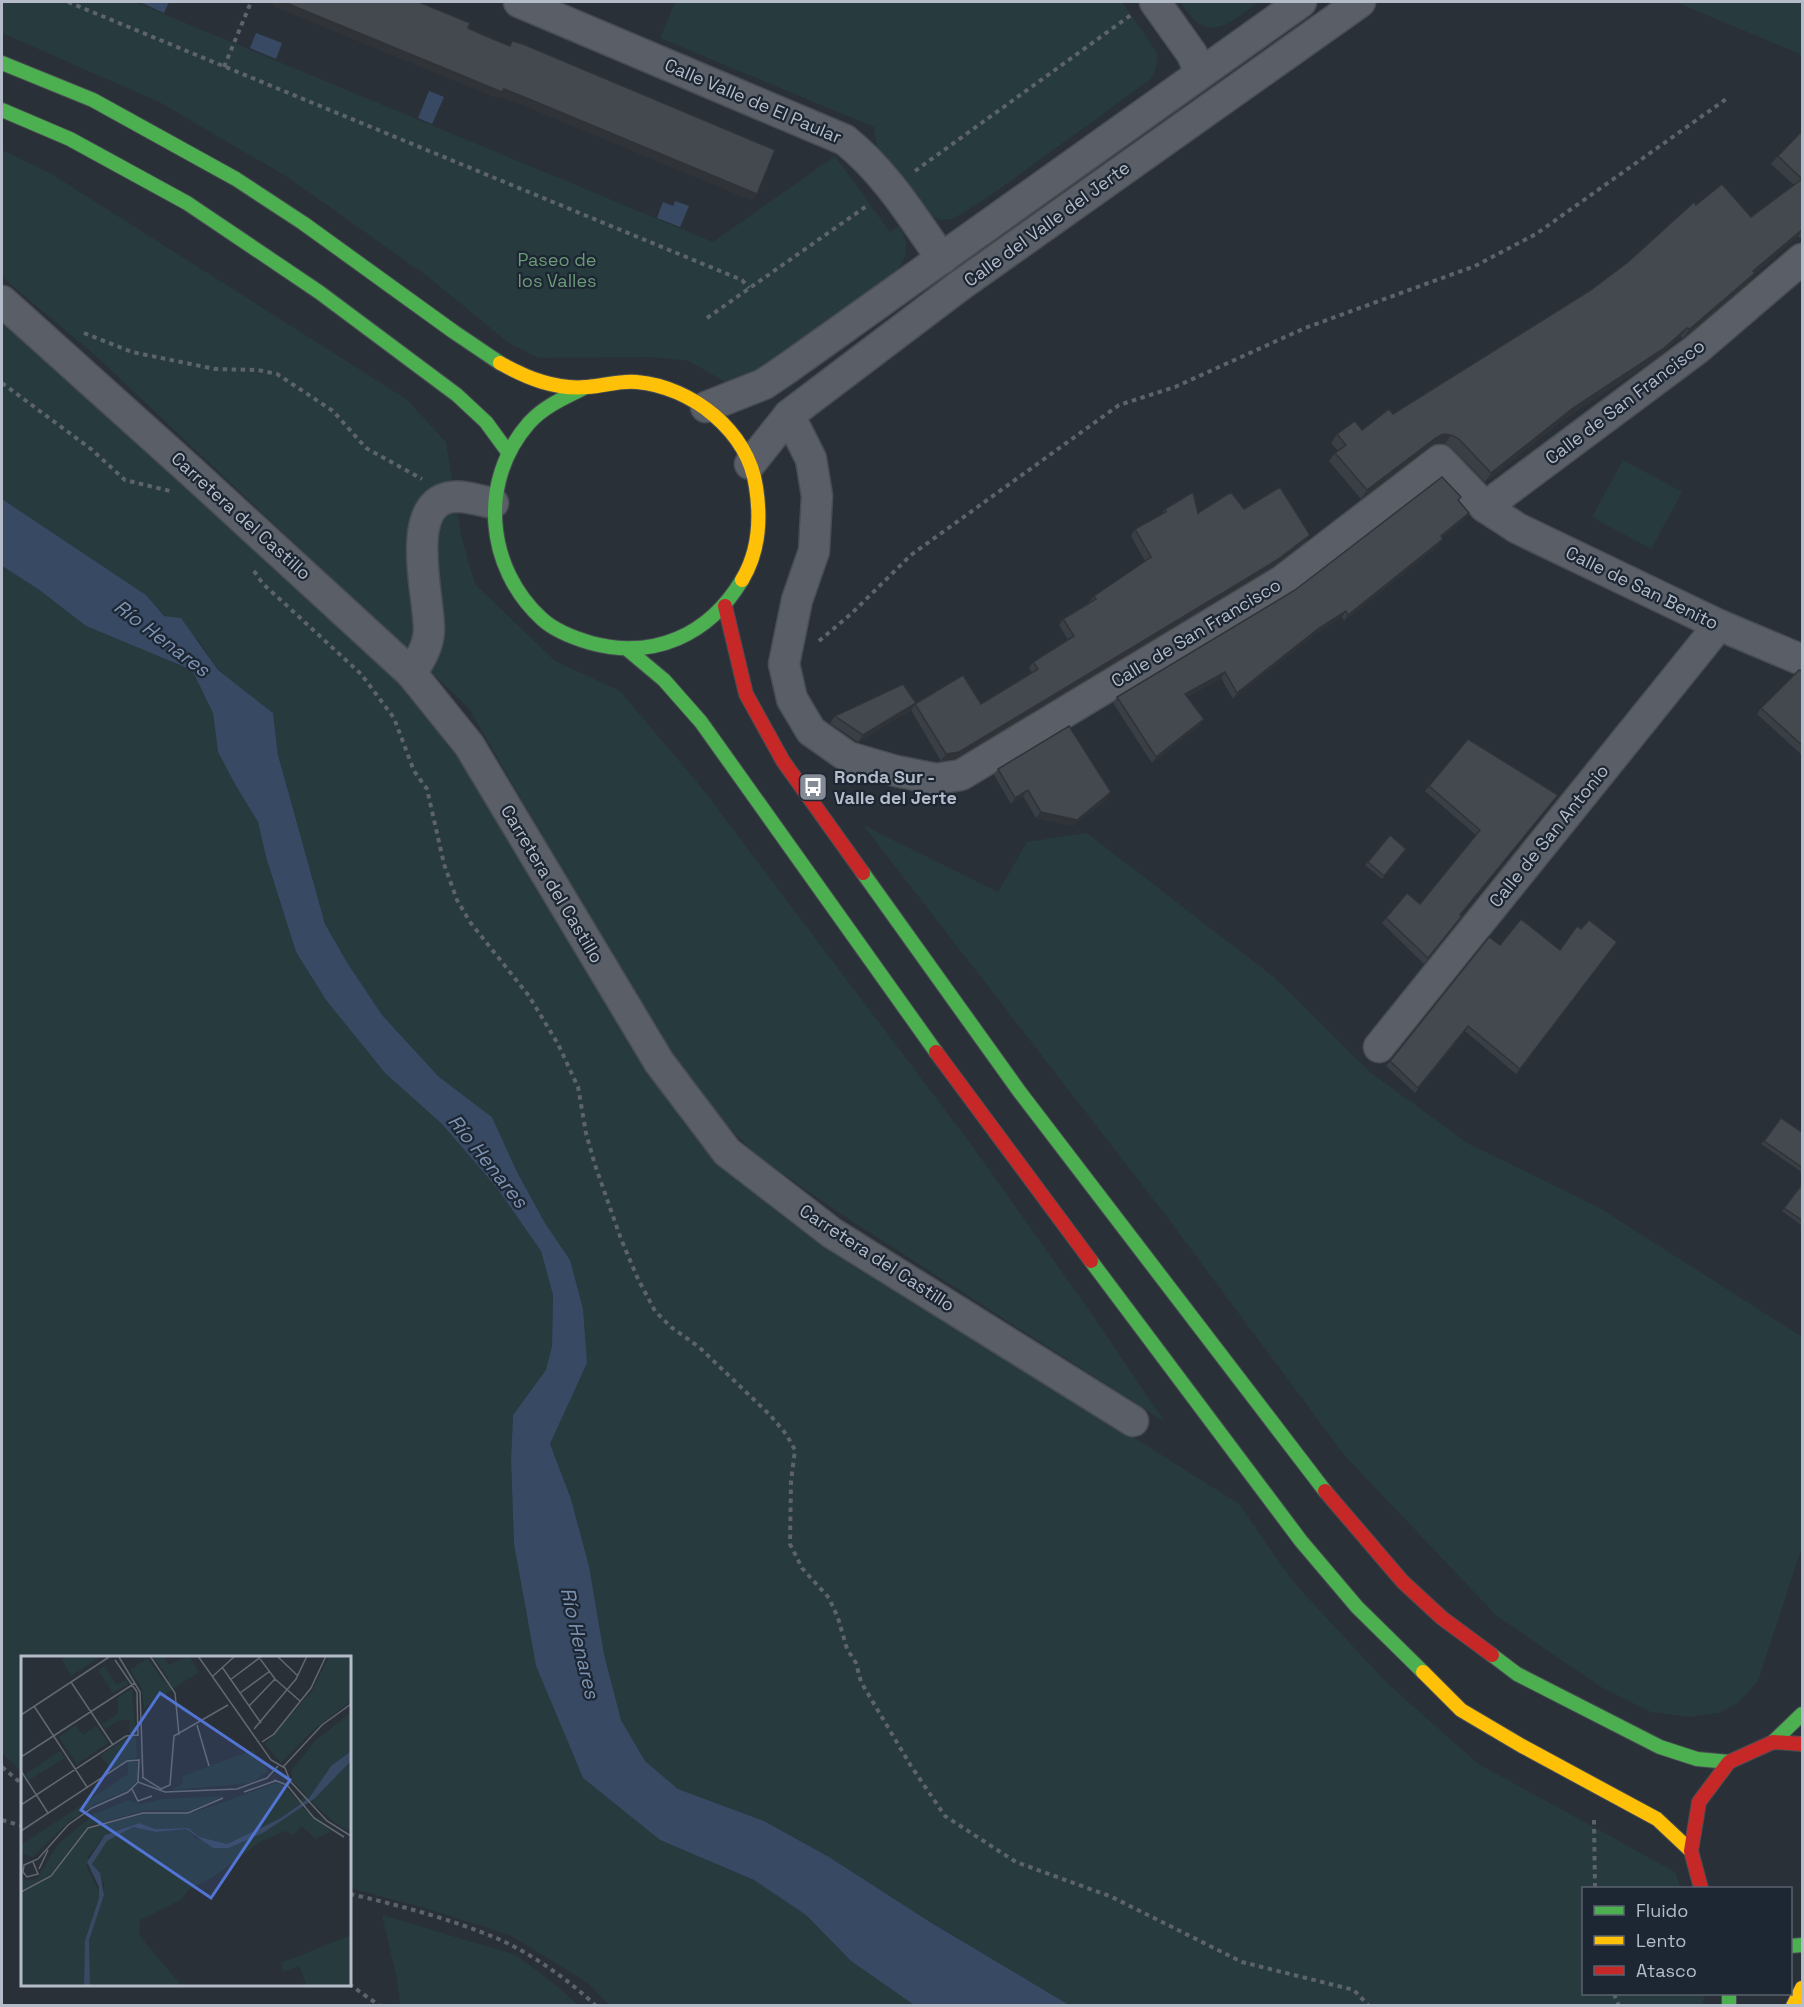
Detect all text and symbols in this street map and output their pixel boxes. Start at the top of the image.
street label: Calle Valle de El Paular [661,53,845,148]
street label: Calle del Valle del Jerte [959,156,1134,292]
park label: Paseo de los Valles [517,248,597,292]
street label: Calle de San Francisco [1540,334,1709,469]
street label: Carretera del Castillo [167,447,316,585]
street label: Calle de San Benito [1562,541,1722,634]
street label: Calle de San Francisco [1107,573,1285,692]
water label: Río Henares [109,594,216,683]
street label: Calle de San Antonio [1484,759,1613,912]
place label: Ronda Sur - Valle del Jerte [834,765,957,809]
bus stop icon: Ronda Sur - Valle del Jerte [797,771,829,803]
street label: Carretera del Castillo [496,800,609,967]
water label: Río Henares [442,1109,535,1214]
street label: Carretera del Castillo [795,1199,959,1316]
water label: Río Henares [555,1585,606,1703]
inset map [21,1656,351,1986]
legend [1582,1887,1792,1995]
text: Fluido [1636,1899,1688,1922]
text: Lento [1636,1929,1686,1952]
text: Atasco [1636,1959,1697,1982]

